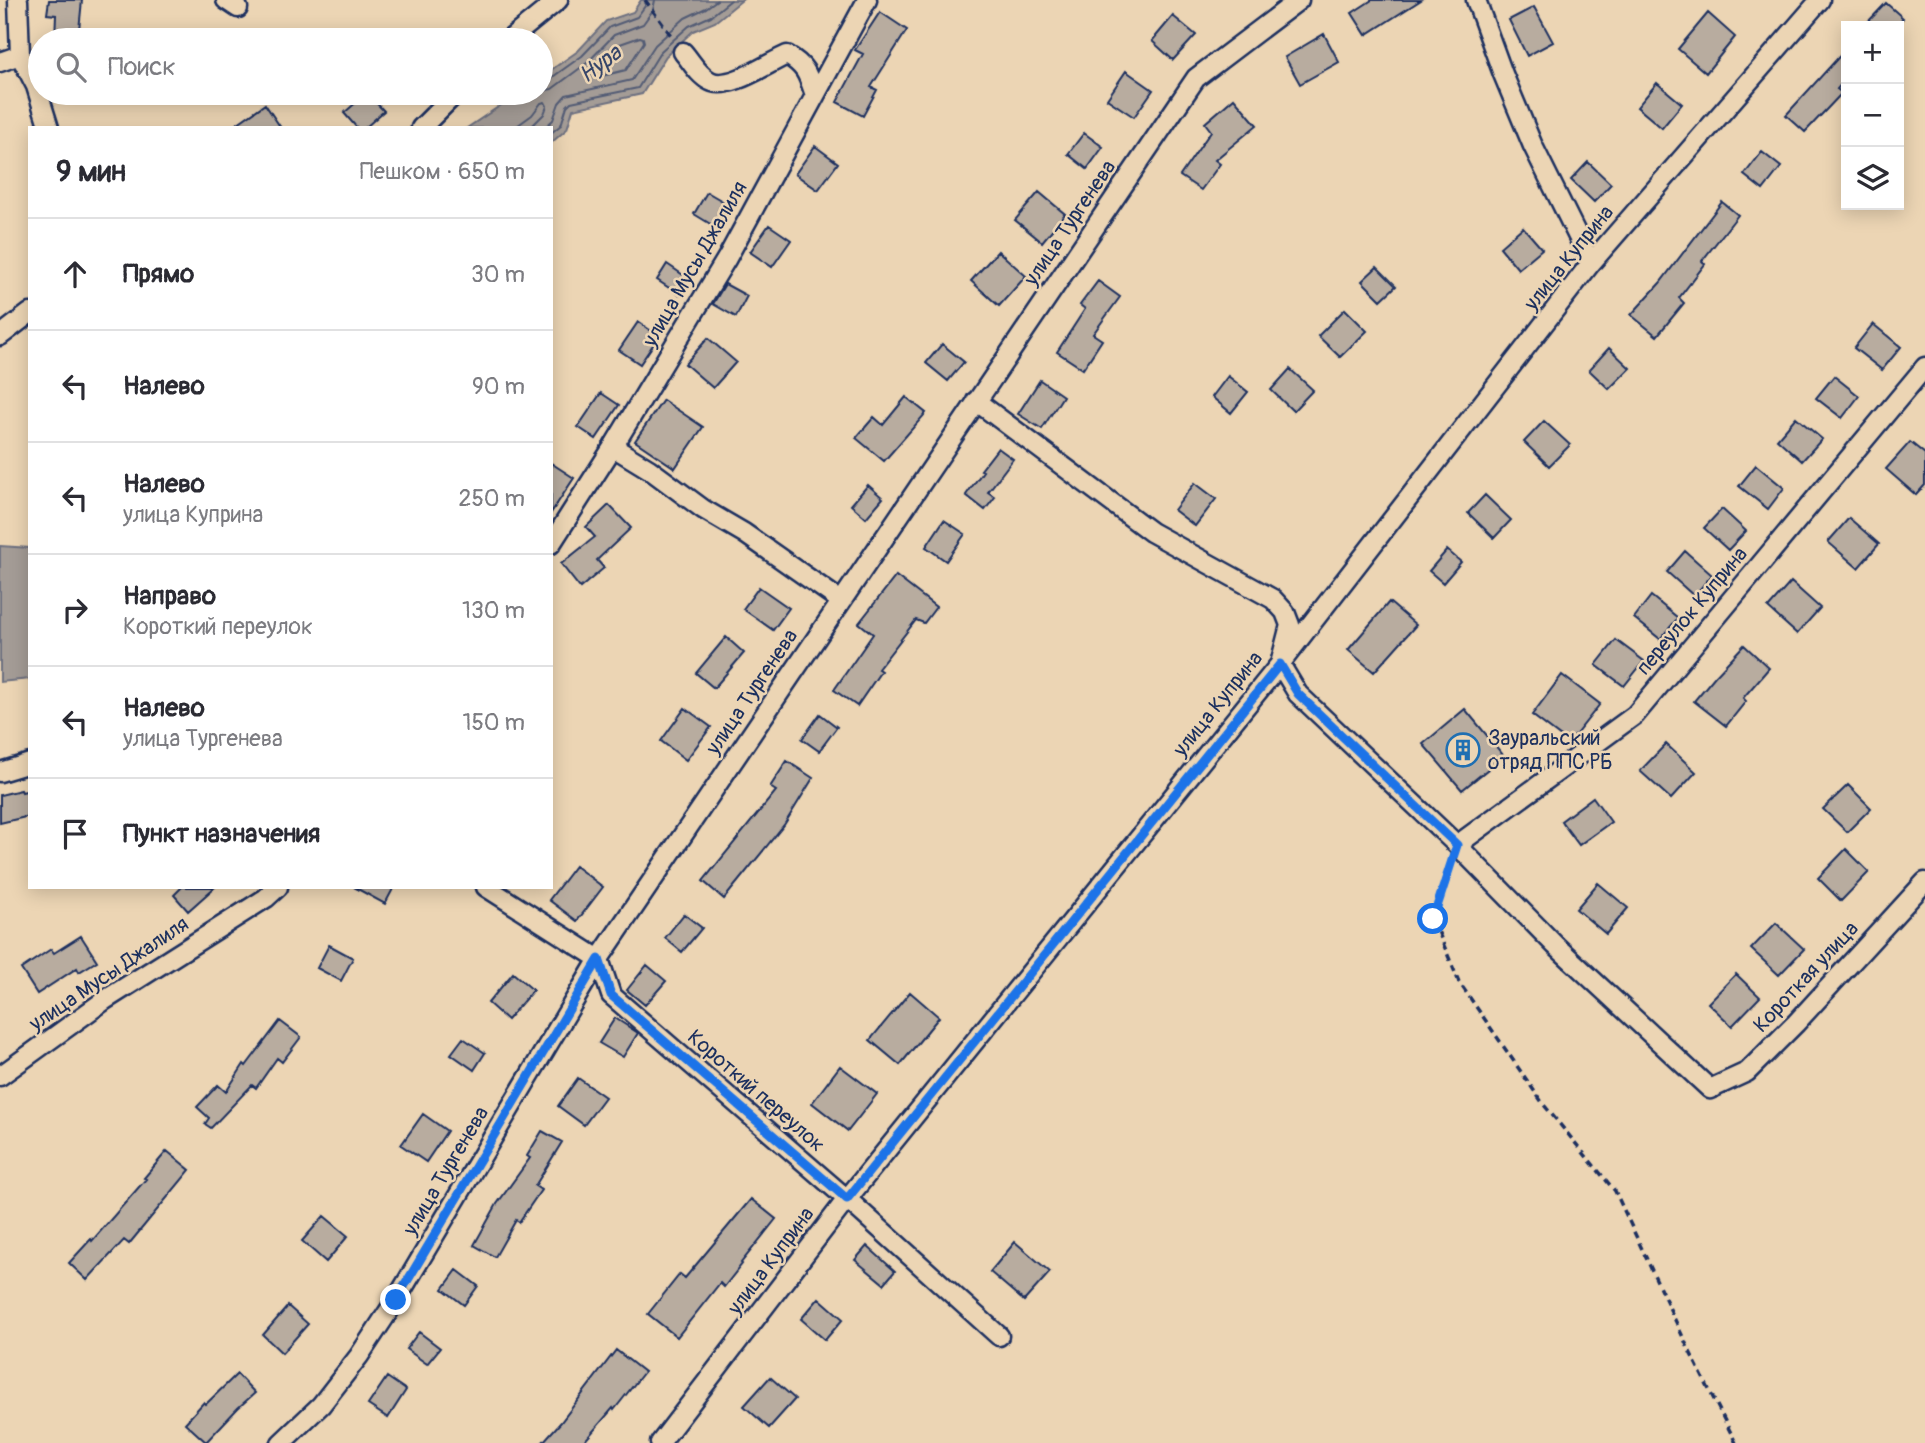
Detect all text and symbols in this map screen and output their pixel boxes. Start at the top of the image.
map controls [1841,21,1904,210]
button: + [1841,21,1904,84]
search box [28,28,553,105]
water label: Нура [573,38,628,89]
icon: search [52,48,90,86]
text: Поиск [108,51,176,83]
button: − [1841,84,1904,147]
button: layers [1841,147,1904,210]
text: 9 мин [56,153,126,190]
street label: улица Тургенева [1017,155,1122,292]
text: Пешком · 650 m [360,157,525,186]
street label: улица Мусы Джалиля [636,176,753,352]
street label: улица Куприна [1518,200,1620,317]
icon: ahead [56,255,94,293]
text: Прямо [123,258,194,290]
text: 30 m [471,260,525,289]
icon: left [56,367,94,405]
text: Налево [123,370,205,402]
text: 90 m [472,372,525,401]
text: Налево [123,468,205,500]
icon: left [56,479,94,517]
text: 250 m [459,484,525,513]
text: улица Куприна [123,500,263,529]
street label: переулок Куприна [1630,541,1754,681]
text: Направо [123,580,216,612]
icon: right [56,591,94,629]
text: 130 m [462,596,525,625]
text: Короткий переулок [123,612,313,641]
street label: улица Тургенева [699,624,804,761]
street label: улица Куприна [1167,646,1269,763]
text: Налево [123,692,205,724]
icon: left [56,703,94,741]
text: 150 m [462,708,525,737]
text: улица Тургенева [123,724,283,753]
place label: Зауральский отряд ППС РБ [1488,725,1613,776]
building icon: Зауральский отряд ППС РБ [1444,731,1482,769]
icon: arrive [56,815,94,853]
text: Пункт назначения [123,818,320,850]
route start [1417,903,1448,934]
street label: улица Мусы Джалиля [23,911,194,1038]
street label: Короткая улица [1748,916,1864,1038]
street label: Короткий переулок [682,1024,830,1158]
street label: улица Тургенева [396,1102,495,1241]
street label: улица Куприна [721,1202,820,1321]
route end [380,1284,411,1315]

